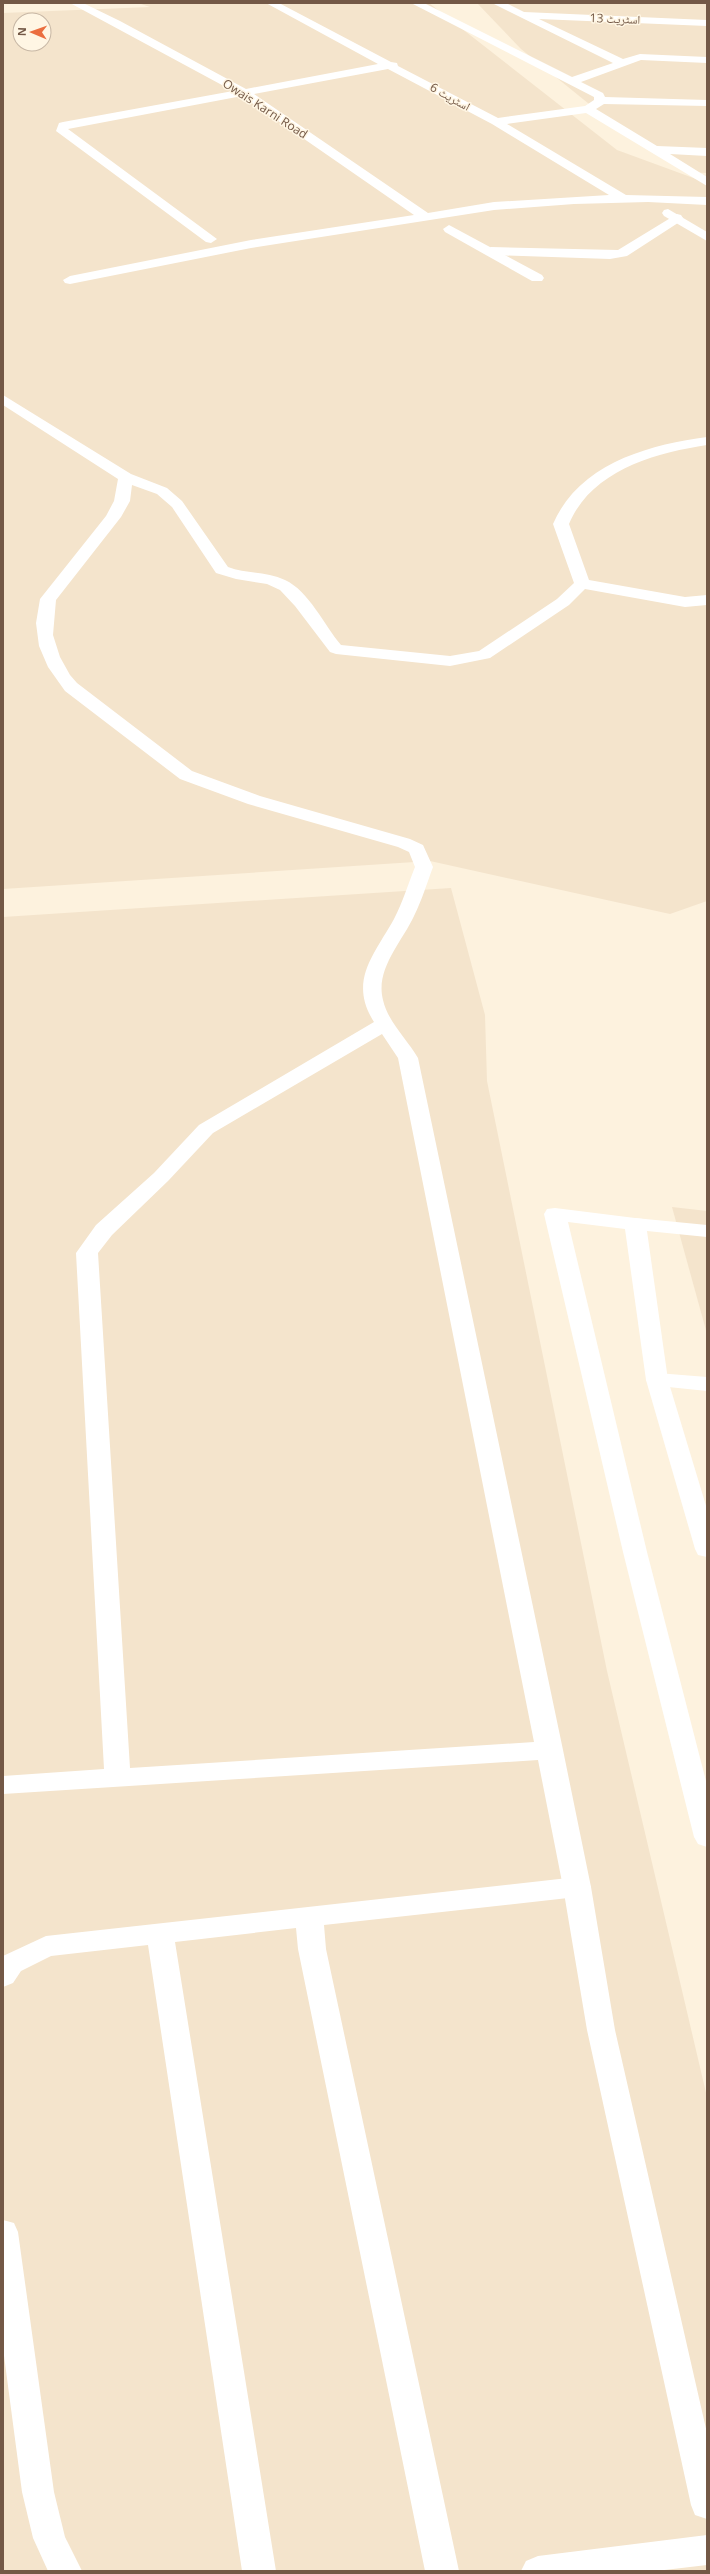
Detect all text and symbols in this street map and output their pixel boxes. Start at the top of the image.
street label: اسٹریٹ 13 [589,9,641,28]
north arrow [12,12,52,52]
text: N [14,27,29,36]
street label: Owais Karni Road [219,75,311,142]
street label: اسٹریٹ 6 [427,79,474,115]

